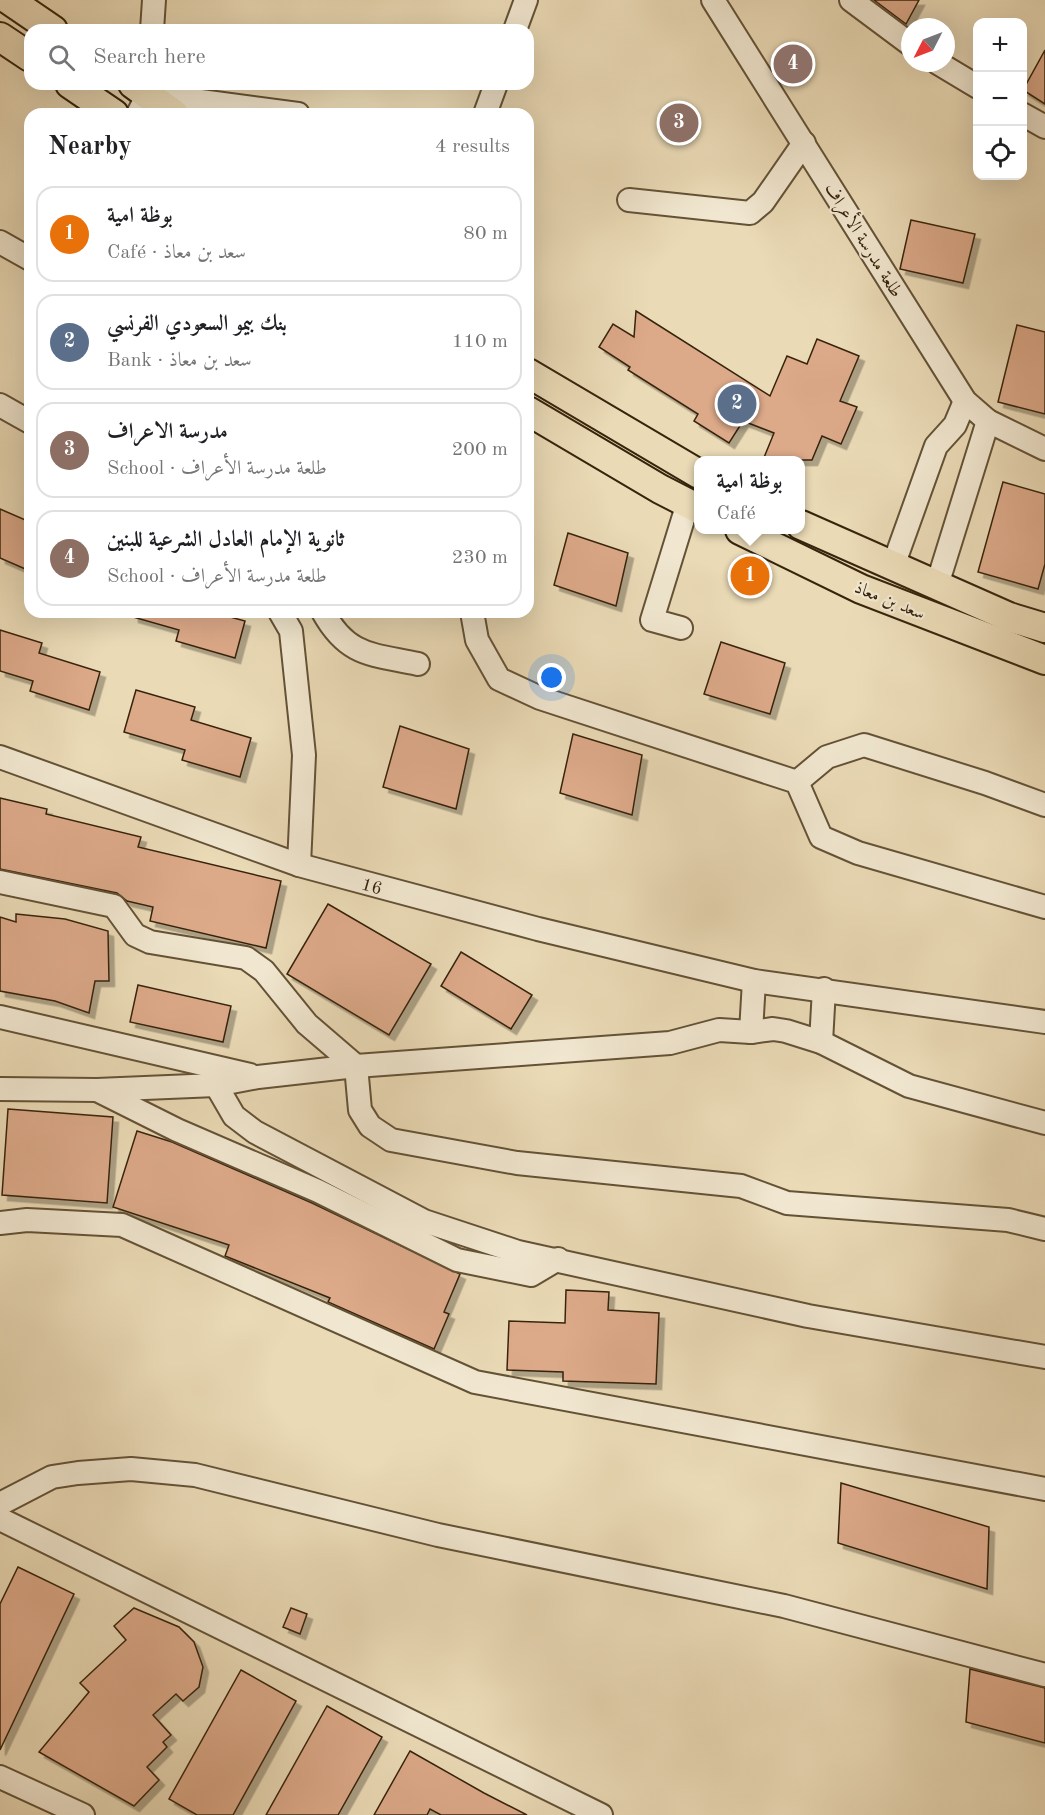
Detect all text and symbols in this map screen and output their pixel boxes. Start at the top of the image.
north arrow [901,18,955,72]
map controls [973,18,1027,180]
button: + [973,18,1027,72]
search box [24,24,534,90]
icon: search [45,41,78,74]
pin: 4 [774,42,812,86]
text: Search here [93,46,206,68]
button: − [973,72,1027,126]
pin: 3 [660,100,698,146]
button: locate [973,126,1027,180]
text: Nearby [48,134,132,160]
text: 4 results [435,137,510,157]
street label: طلعة مدرسة الأعراف [818,178,910,302]
text: بوظة امية [107,205,173,227]
text: 1 [64,224,75,244]
text: 80 m [463,224,508,244]
text: Café · سعد بن معاذ [107,243,246,263]
text: بنك بيمو السعودي الفرنسي [107,313,287,335]
text: 2 [64,332,75,352]
text: 110 m [452,332,508,352]
text: Bank · سعد بن معاذ [107,351,252,371]
pin: 2 [718,382,756,426]
text: مدرسة الاعراف [107,421,228,443]
text: 3 [64,440,75,460]
text: 200 m [452,440,508,460]
popup [694,456,805,534]
text: School · طلعة مدرسة الأعراف [107,459,327,479]
text: بوظة امية [717,471,782,493]
text: Café [717,504,756,524]
text: ثانوية الإمام العادل الشرعية للبنين [107,529,344,551]
text: 4 [64,548,75,568]
text: 230 m [452,548,508,568]
pin: 1 [730,554,770,598]
text: School · طلعة مدرسة الأعراف [107,567,327,587]
street label: سعد بن معاذ [851,579,928,624]
your location [537,663,566,692]
street label: 16 [359,875,384,898]

